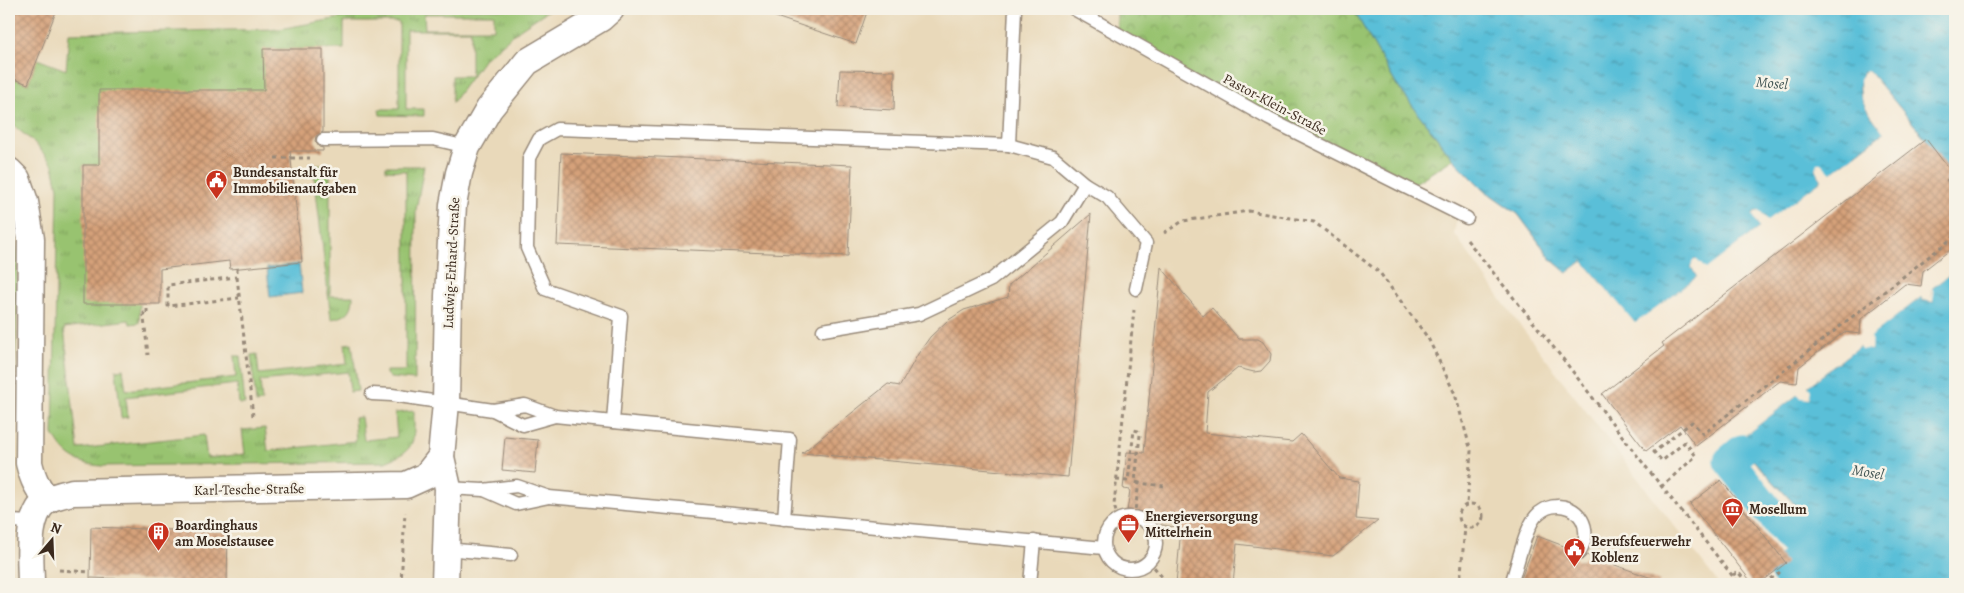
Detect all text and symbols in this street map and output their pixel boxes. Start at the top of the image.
street label: Pastor-Klein-Straße [1220,69,1330,140]
water label: Mosel [1755,72,1789,94]
place label: Bundesanstalt für Immobilienaufgaben [233,163,357,198]
public building icon: Bundesanstalt für Immobilienaufgaben [205,168,229,199]
street label: Ludwig-Erhard-Straße [439,197,464,329]
water label: Mosel [1850,459,1886,485]
street label: Karl-Tesche-Straße [194,479,304,500]
museum icon: Mosellum [1721,497,1745,528]
place label: Mosellum [1749,500,1807,519]
place label: Energieversorgung Mittelrhein [1145,507,1259,542]
office icon: Energieversorgung Mittelrhein [1117,512,1141,543]
north arrow [28,516,78,566]
place label: Boardinghaus am Moselstausee [175,516,274,551]
text: N [48,518,64,539]
building icon: Boardinghaus am Moselstausee [147,521,171,552]
place label: Berufsfeuerwehr Koblenz [1591,532,1691,567]
public building icon: Berufsfeuerwehr Koblenz [1563,537,1587,568]

